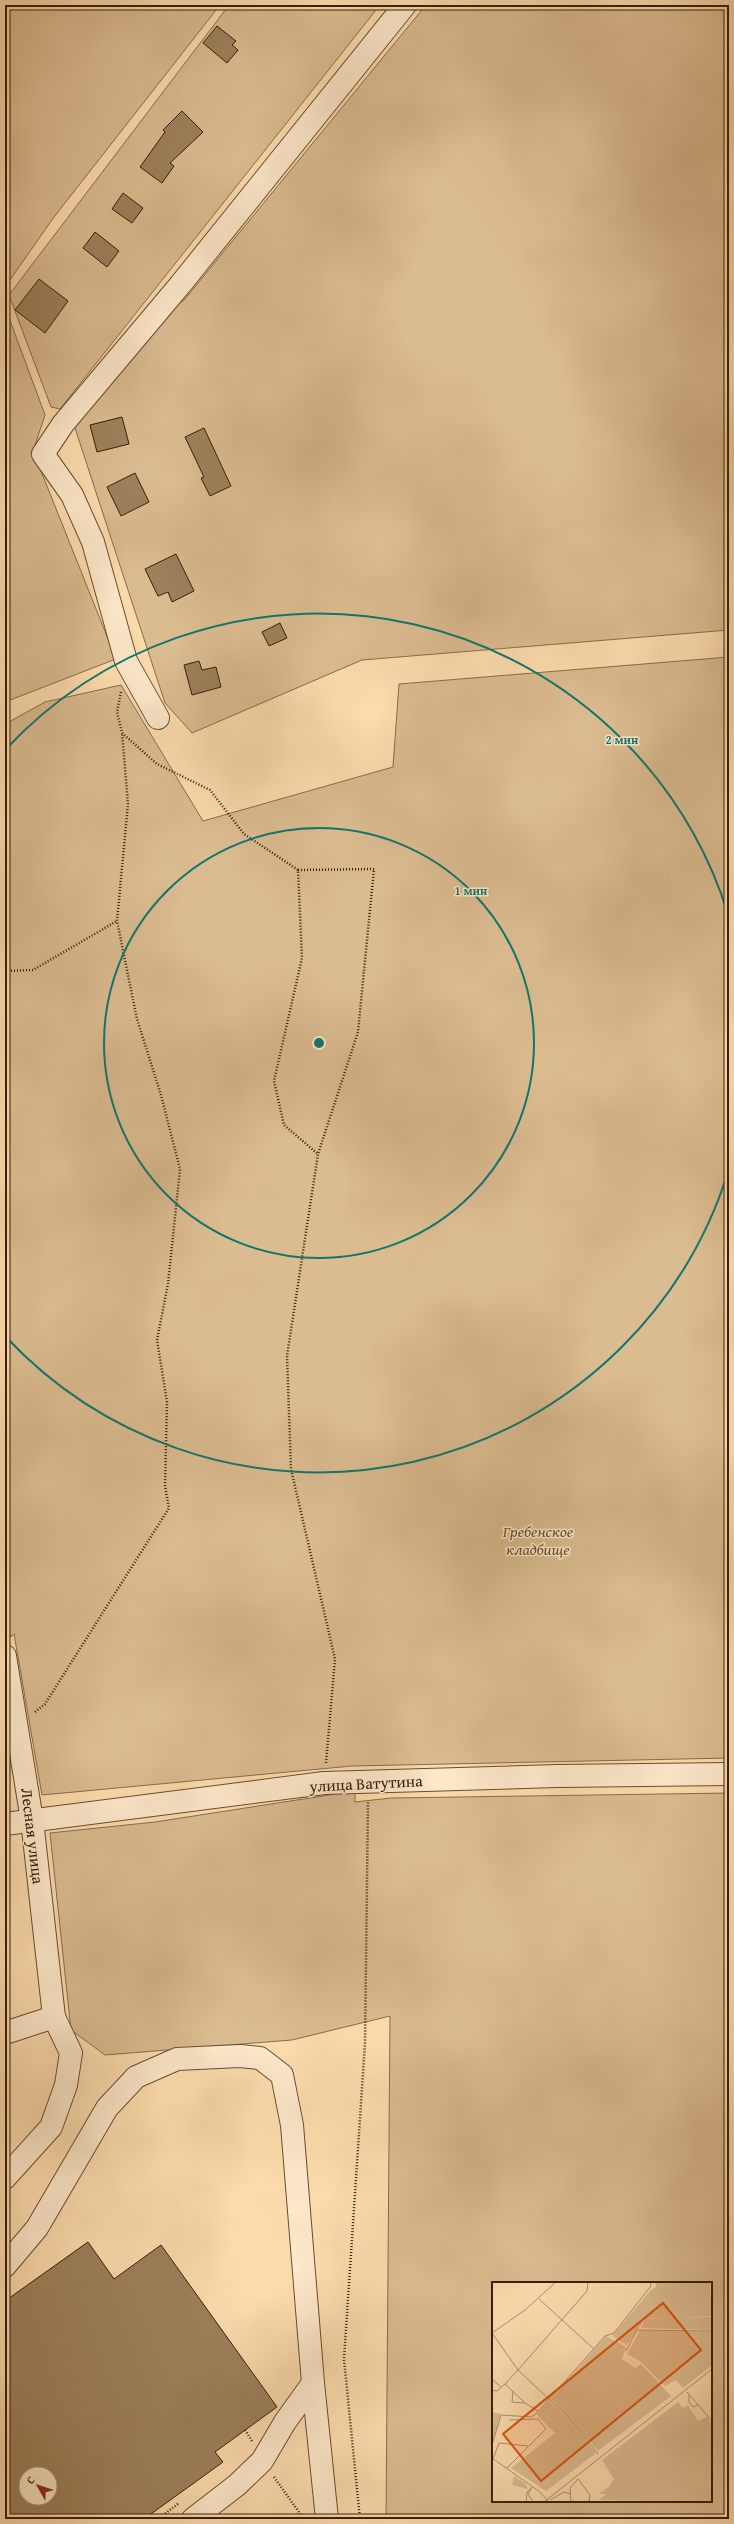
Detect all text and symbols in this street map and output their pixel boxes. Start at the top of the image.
text: 2 мин [606,731,639,748]
text: 1 мин [455,882,488,899]
centre of rings [312,1036,326,1050]
park label: Гребенское кладбище [502,1519,574,1561]
street label: улица Ватутина [308,1768,424,1798]
street label: Лесная улица [15,1787,51,1886]
inset map [492,2282,712,2502]
north arrow [18,2466,58,2506]
text: С [22,2472,38,2487]

